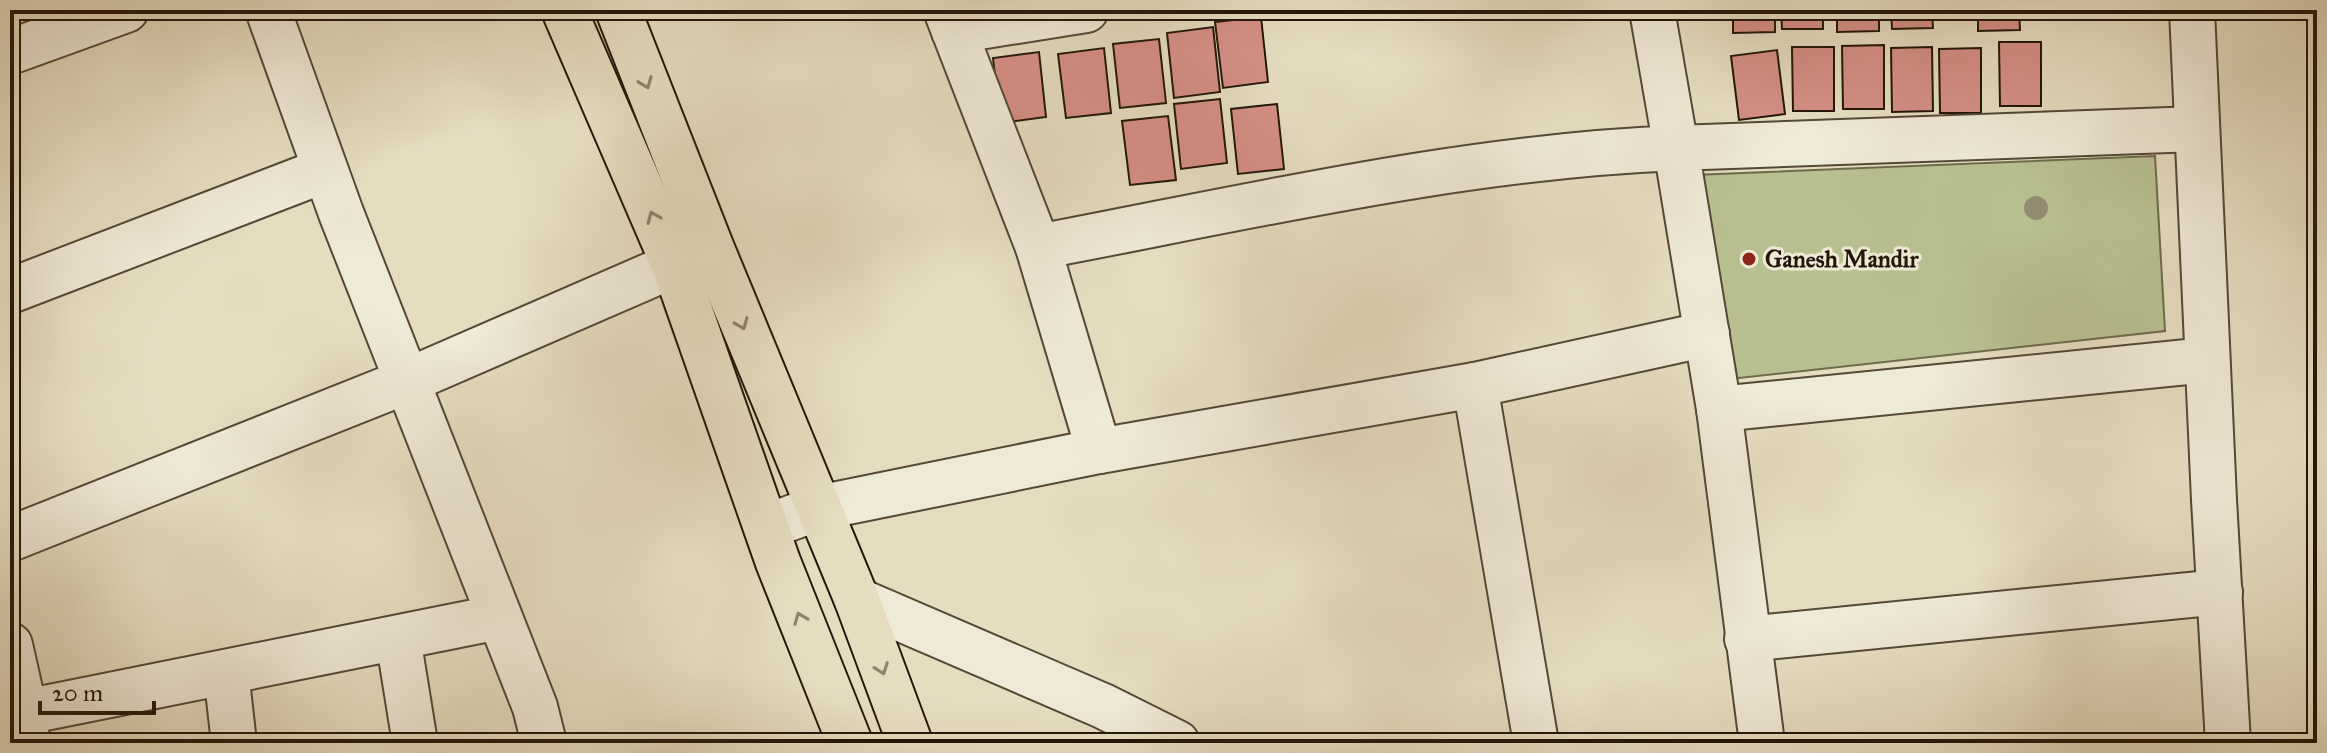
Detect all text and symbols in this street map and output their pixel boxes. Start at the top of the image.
one-way arrow [636,75,653,89]
one-way arrow [647,211,663,225]
place label: Ganesh Mandir [1765,244,1919,274]
marker: Ganesh Mandir [1740,250,1758,268]
one-way arrow [733,316,749,330]
one-way arrow [794,612,810,626]
one-way arrow [873,661,889,675]
scale bar [40,665,154,715]
text: 20 m [52,678,103,708]

